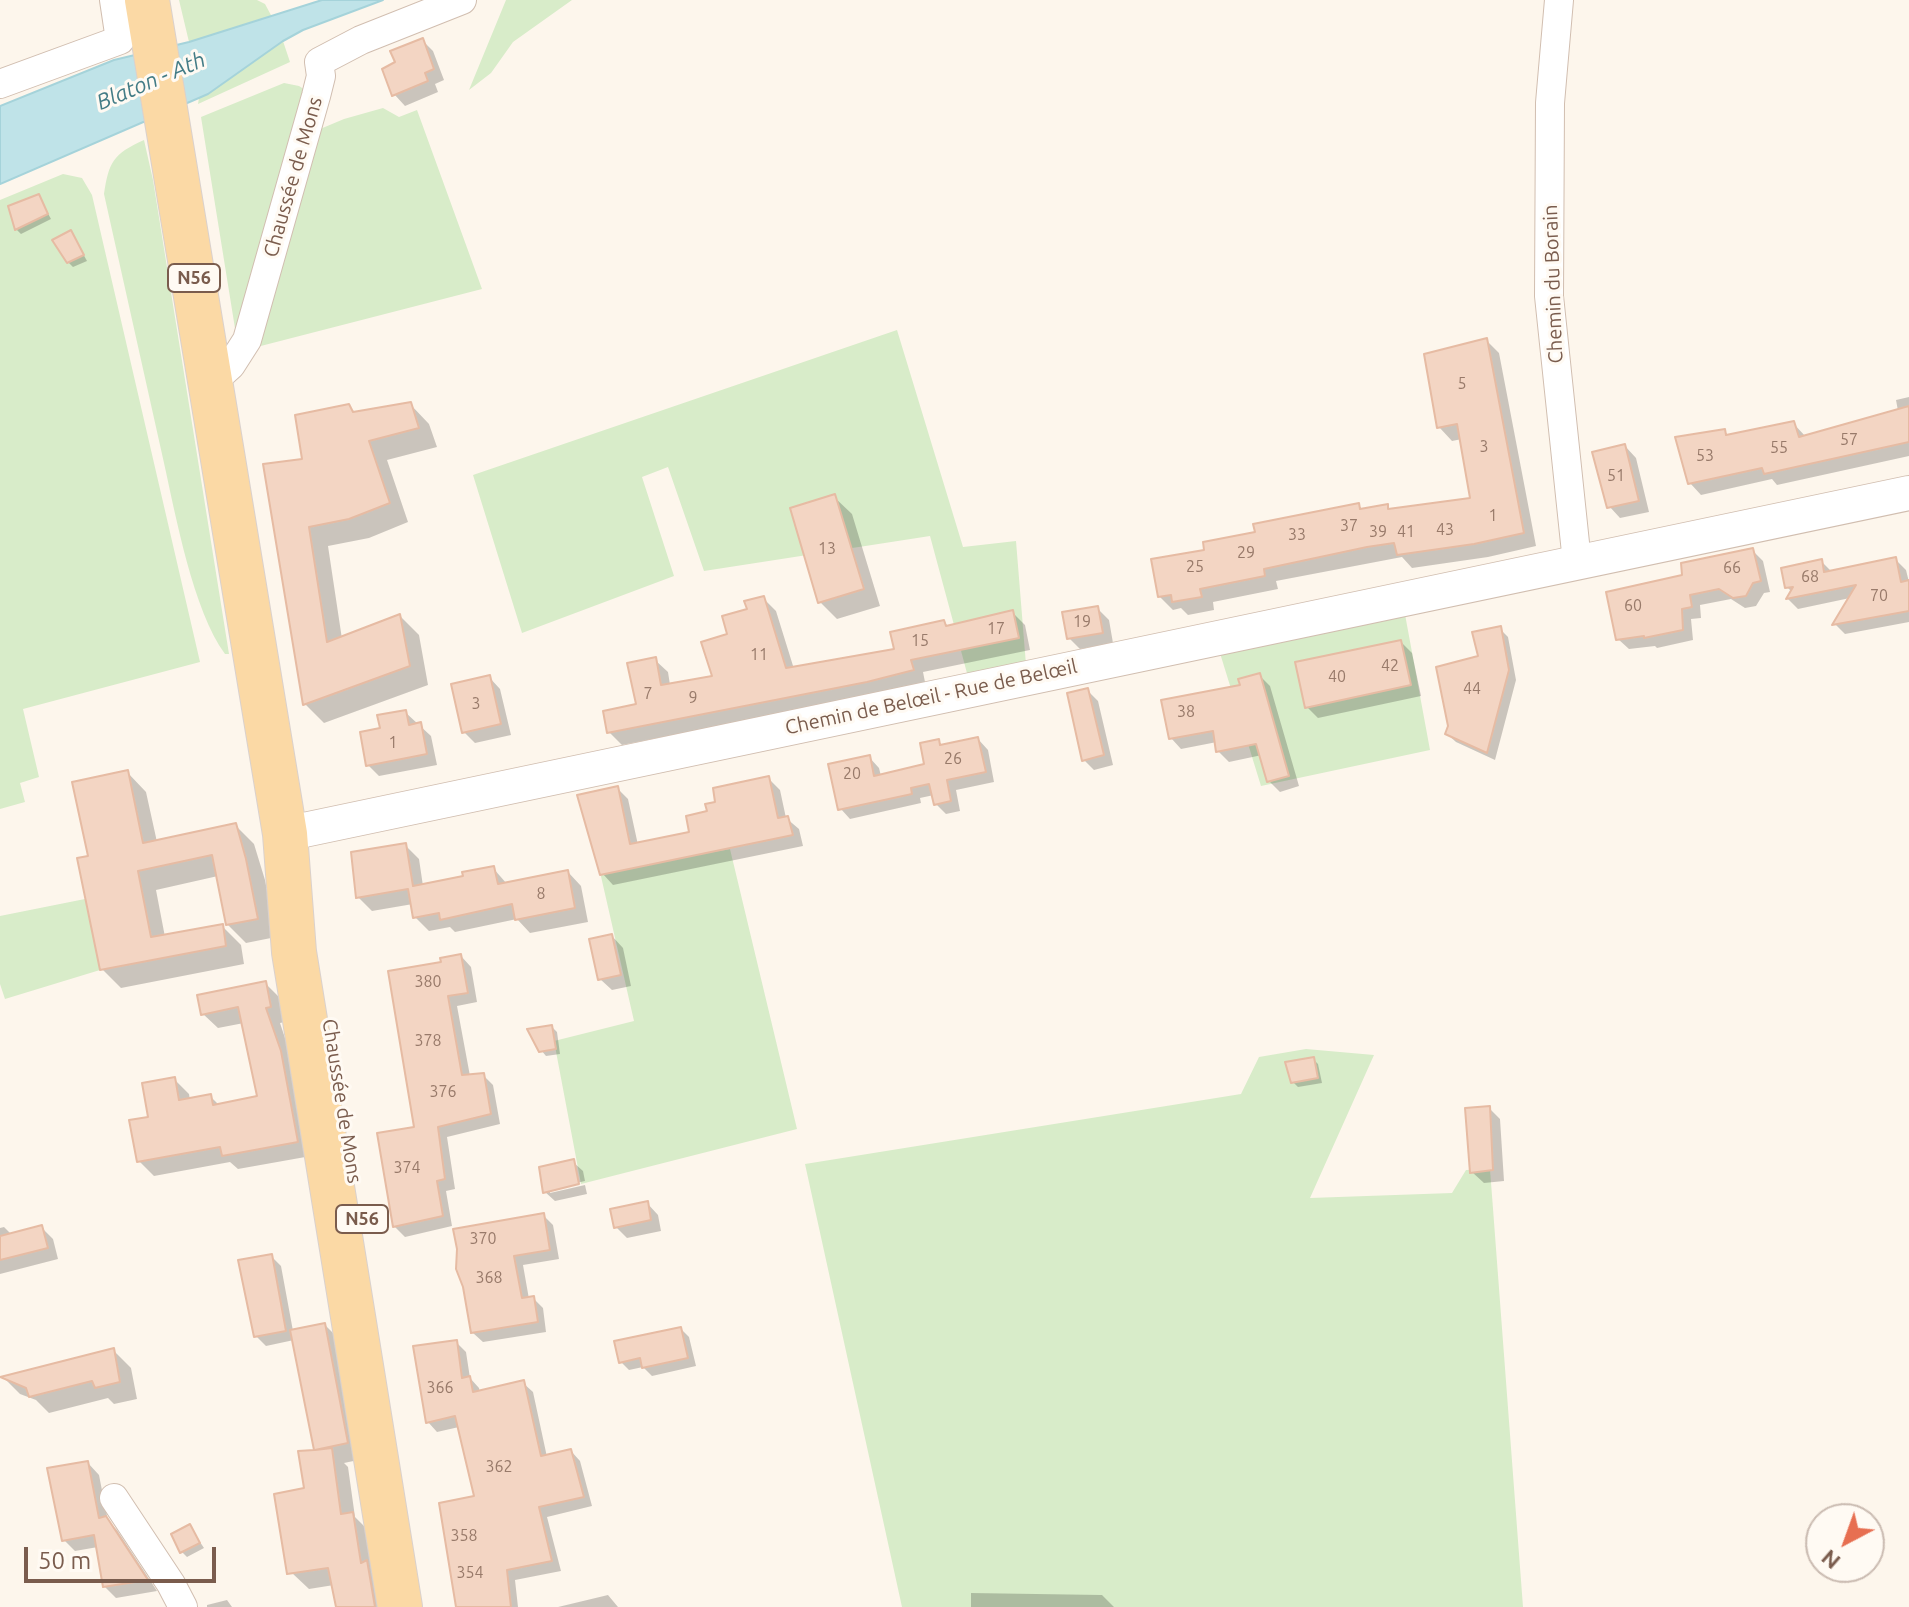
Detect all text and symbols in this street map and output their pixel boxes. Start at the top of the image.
water label: Blaton - Ath [93,46,209,116]
street label: Chaussée de Mons [259,94,327,260]
street label: Chemin du Borain [1538,204,1568,364]
road number: N56 [168,264,220,292]
house number: 5 [1457,374,1467,394]
house number: 57 [1840,430,1858,450]
house number: 3 [1479,437,1489,457]
house number: 55 [1770,438,1788,458]
house number: 53 [1696,446,1714,466]
house number: 51 [1607,466,1625,486]
house number: 1 [1488,506,1498,526]
house number: 37 [1340,516,1358,536]
house number: 43 [1436,520,1454,540]
house number: 39 [1369,522,1387,542]
house number: 41 [1397,522,1415,542]
house number: 33 [1288,525,1306,545]
house number: 13 [818,539,836,559]
house number: 29 [1237,543,1255,563]
house number: 25 [1186,557,1204,577]
house number: 66 [1723,558,1741,578]
house number: 68 [1801,567,1819,587]
house number: 70 [1870,586,1888,606]
house number: 60 [1624,596,1642,616]
house number: 19 [1073,612,1091,632]
house number: 17 [987,619,1005,639]
house number: 15 [911,631,929,651]
house number: 11 [750,645,768,665]
street label: Chemin de Belœil - Rue de Belœil [783,654,1079,740]
house number: 42 [1381,656,1399,676]
house number: 40 [1328,667,1346,687]
house number: 44 [1463,679,1481,699]
house number: 7 [643,684,653,704]
house number: 9 [688,688,698,708]
house number: 3 [471,694,481,714]
house number: 38 [1177,702,1195,722]
house number: 1 [388,733,398,753]
house number: 26 [944,749,962,769]
house number: 20 [843,764,861,784]
house number: 8 [536,884,546,904]
house number: 380 [414,972,442,992]
street label: Chaussée de Mons [317,1017,367,1185]
house number: 378 [414,1031,442,1051]
house number: 376 [429,1082,457,1102]
house number: 374 [393,1158,421,1178]
road number: N56 [336,1205,388,1233]
house number: 370 [469,1229,497,1249]
house number: 368 [475,1268,503,1288]
house number: 366 [426,1378,454,1398]
house number: 362 [485,1457,513,1477]
north arrow [1805,1503,1885,1583]
house number: 358 [450,1526,478,1546]
scale bar [28,1531,220,1581]
text: N [1816,1545,1845,1575]
text: 50 m [38,1547,91,1574]
house number: 354 [456,1563,484,1583]

